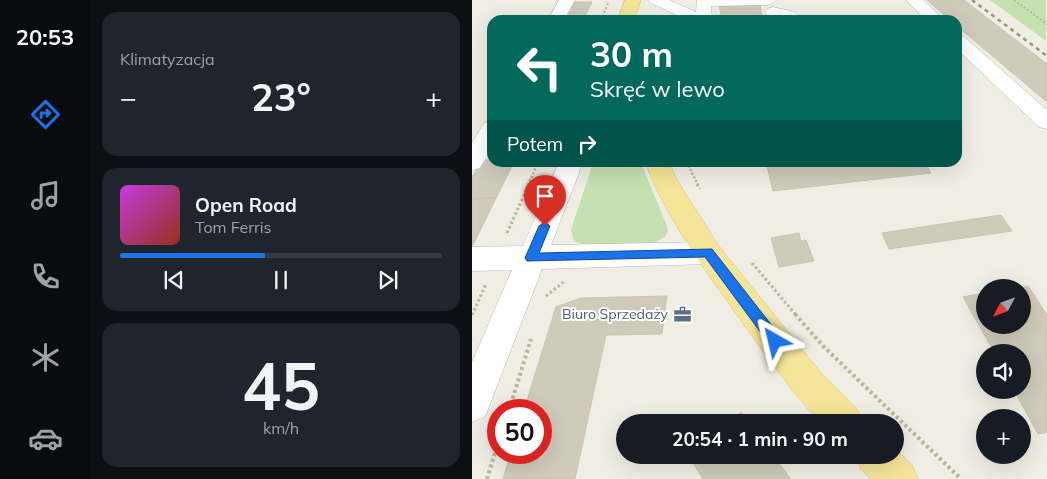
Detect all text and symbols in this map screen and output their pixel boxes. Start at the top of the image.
text: 20:53 [16,23,74,51]
text: 30 m [590,32,673,76]
icon: left [507,35,572,100]
text: Klimatyzacja [120,49,215,69]
text: 23° [251,73,311,121]
text: Skręć w lewo [590,75,725,103]
text: − [120,80,137,115]
text: + [425,80,442,115]
icon: directions [28,97,63,132]
icon: right [573,130,601,158]
text: Potem [507,132,563,156]
pin [524,175,566,226]
icon: music [28,178,63,213]
icon: arrive [531,182,559,210]
text: Open Road [195,193,297,217]
text: Tom Ferris [195,217,272,237]
icon: phone [28,259,63,294]
icon: previous [160,266,188,294]
icon: pause [267,266,295,294]
icon: next [374,266,402,294]
north arrow [976,279,1031,334]
map controls [976,279,1031,464]
office icon: Biuro Sprzedaży [672,304,692,324]
place label: Biuro Sprzedaży [562,305,669,323]
position arrow [748,314,800,366]
icon: climate [28,340,63,375]
button: sound [976,344,1031,399]
text: 45 [242,345,320,426]
speed limit sign: 50 [487,399,552,464]
button: + [976,409,1031,464]
text: km/h [263,418,299,438]
icon: car [28,421,63,456]
text: 20:54 · 1 min · 90 m [672,427,848,451]

